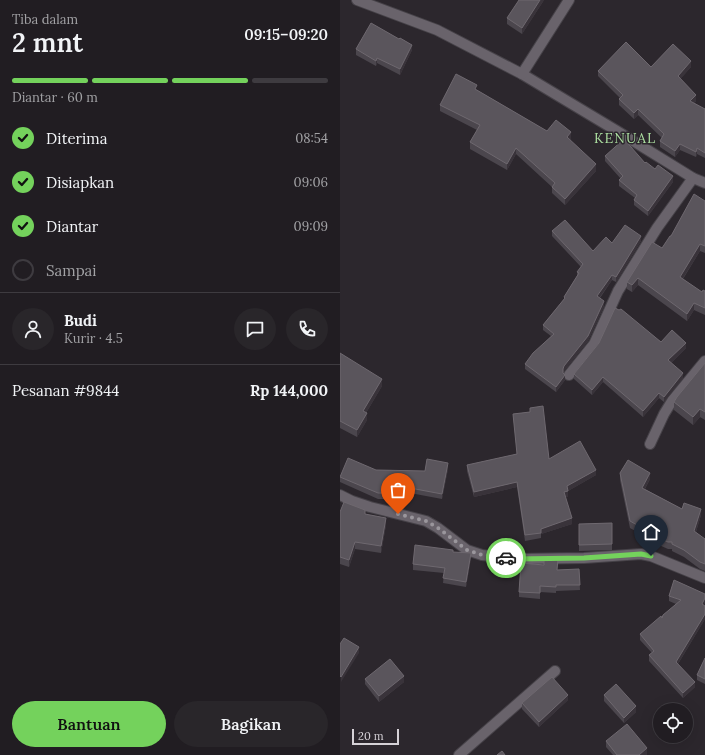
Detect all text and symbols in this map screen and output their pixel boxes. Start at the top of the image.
text: Tiba dalam [12,11,78,28]
text: 09:15–09:20 [244,25,328,44]
text: 2 mnt [12,26,83,59]
text: Diantar · 60 m [12,89,98,106]
icon: check [12,127,34,149]
text: Diterima [46,129,107,148]
district label: KENUAL [594,129,656,147]
text: 08:54 [295,130,328,147]
icon: check [12,171,34,193]
text: Disiapkan [46,173,114,192]
text: 09:06 [294,174,328,191]
icon: check [12,215,34,237]
text: Diantar [46,217,98,236]
text: 09:09 [294,218,328,235]
text: Sampai [46,261,97,280]
button: person [12,308,54,350]
button: chat [234,308,276,350]
button: phone [286,308,328,350]
text: Budi [64,311,97,330]
text: Kurir · 4.5 [64,330,123,347]
text: Pesanan #9844 [12,381,119,400]
text: Rp 144,000 [250,381,328,400]
pin [381,473,415,514]
icon: bag [387,479,409,501]
pin [634,515,668,556]
icon: home [640,521,662,543]
courier [486,538,526,578]
icon: car [495,547,517,569]
button: Bantuan [12,701,166,747]
button: Bagikan [174,701,328,747]
map controls [653,703,693,743]
button: locate [653,703,693,743]
scale bar [352,727,399,746]
text: 20 m [358,729,383,743]

